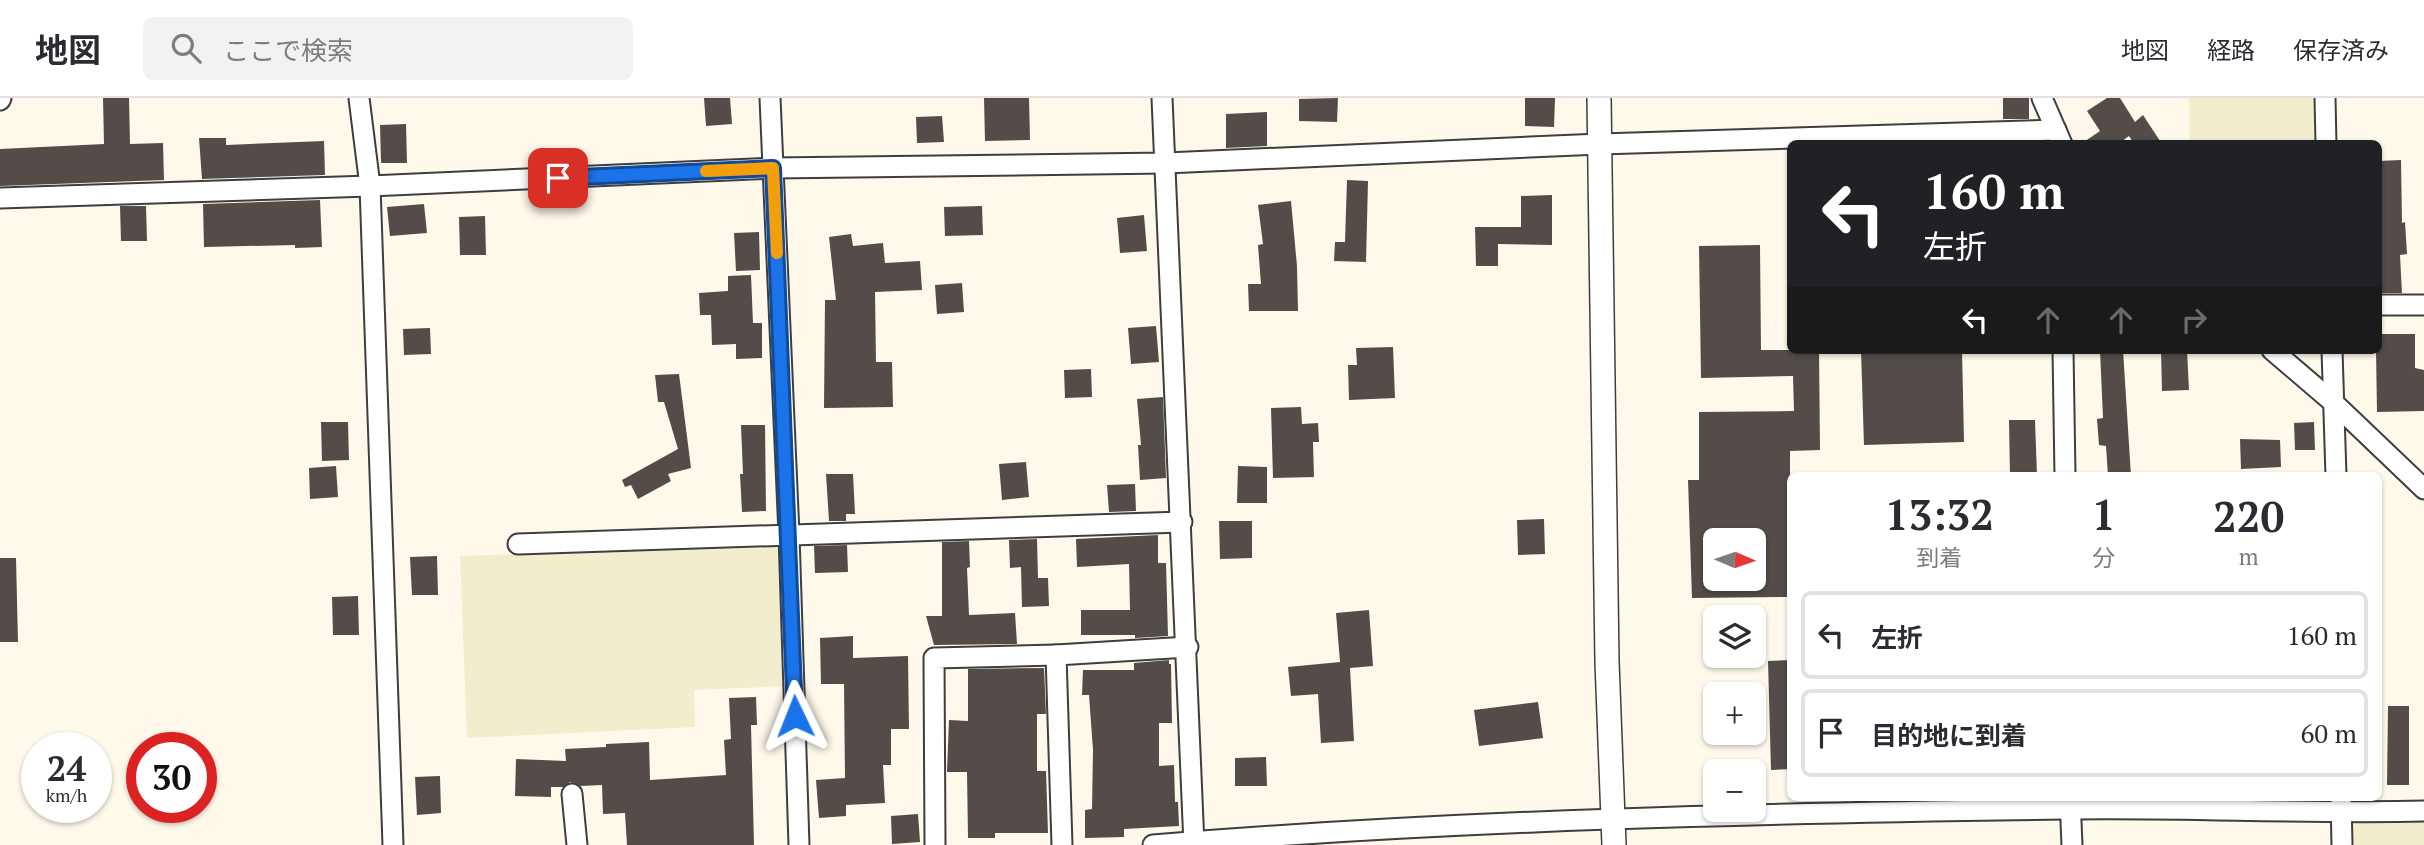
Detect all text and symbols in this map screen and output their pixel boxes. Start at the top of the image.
search box [143,17,633,80]
text: 地図 [35,28,101,71]
icon: search [167,29,205,67]
text: ここで検索 [223,33,353,67]
text: 地図 [2121,34,2169,66]
text: 経路 [2207,34,2255,66]
text: 保存済み [2293,34,2389,66]
pin [528,148,588,208]
text: 160 m [1923,158,2065,223]
icon: arrive [539,159,577,197]
icon: left [1808,168,1899,259]
text: 左折 [1923,225,1987,267]
icon: left [1956,301,1994,339]
icon: ahead [2029,301,2067,339]
icon: ahead [2102,301,2140,339]
icon: right [2175,301,2213,339]
text: 13:32 [1885,486,1994,542]
text: 1 [2092,486,2115,542]
text: 220 [2213,488,2284,544]
north arrow [1703,528,1766,592]
map controls [1703,528,1766,822]
text: m [2239,541,2259,572]
text: 到着 [1916,542,1962,573]
text: 分 [2092,542,2115,573]
button: layers [1703,605,1766,668]
icon: left [1812,616,1850,654]
text: 160 m [2287,618,2357,652]
text: 左折 [1871,620,1923,654]
position arrow [758,679,832,753]
button: + [1703,682,1766,745]
icon: arrive [1812,714,1850,752]
text: 60 m [2301,716,2357,750]
text: 目的地に到着 [1871,718,2027,752]
speed limit sign: 30 [126,732,217,823]
text: 24 [47,745,86,791]
button: − [1703,759,1766,822]
text: km/h [46,783,87,807]

